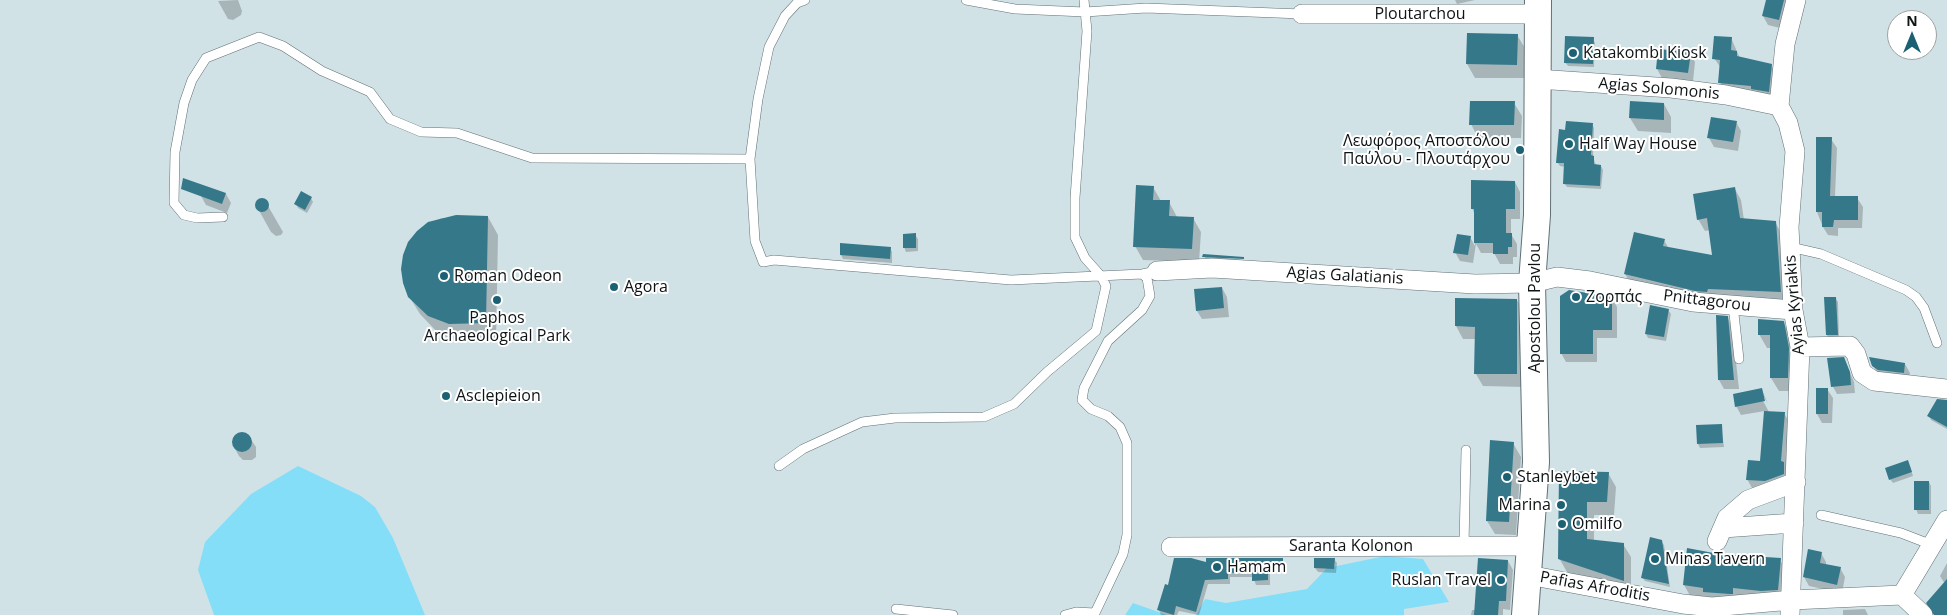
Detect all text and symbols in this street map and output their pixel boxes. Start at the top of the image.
street label: Ploutarchou [1374,4,1466,24]
north arrow [1887,10,1937,60]
text: N [1906,11,1918,30]
place label: Katakombi Kiosk [1583,43,1707,63]
marker: Katakombi Kiosk [1567,47,1579,59]
street label: Agias Solomonis [1598,74,1720,104]
place label: Λεωφόρος Αποστόλου Παύλου - Πλουτάρχου [1343,131,1510,169]
place label: Half Way House [1579,134,1697,154]
marker: Half Way House [1563,138,1575,150]
marker: Λεωφόρος Αποστόλου Παύλου - Πλουτάρχου [1514,144,1526,156]
street label: Apostolou Pavlou [1525,243,1545,373]
street label: Ayias Kyriakis [1781,254,1809,356]
street label: Agias Galatianis [1286,263,1404,289]
place label: Roman Odeon [454,266,562,286]
marker: Roman Odeon [438,270,450,282]
place label: Agora [624,277,668,297]
marker: Agora [608,281,620,293]
street label: Pnittagorou [1662,286,1752,316]
place label: Ζορπάς [1586,287,1642,307]
marker: Ζορπάς [1570,291,1582,303]
marker: Paphos Archaeological Park [491,294,503,306]
place label: Paphos Archaeological Park [424,308,570,346]
place label: Asclepieion [456,386,541,406]
marker: Asclepieion [440,390,452,402]
place label: Stanleybet [1517,467,1596,487]
marker: Stanleybet [1501,471,1513,483]
place label: Marina [1498,495,1551,515]
marker: Marina [1555,499,1567,511]
place label: Omilfo [1572,514,1622,534]
marker: Omilfo [1556,518,1568,530]
street label: Saranta Kolonon [1289,536,1413,556]
place label: Minas Tavern [1665,549,1765,569]
marker: Minas Tavern [1649,553,1661,565]
place label: Hamam [1227,557,1286,577]
marker: Hamam [1211,561,1223,573]
street label: Pafias Afroditis [1538,568,1652,606]
place label: Ruslan Travel [1392,570,1491,590]
marker: Ruslan Travel [1495,574,1507,586]

